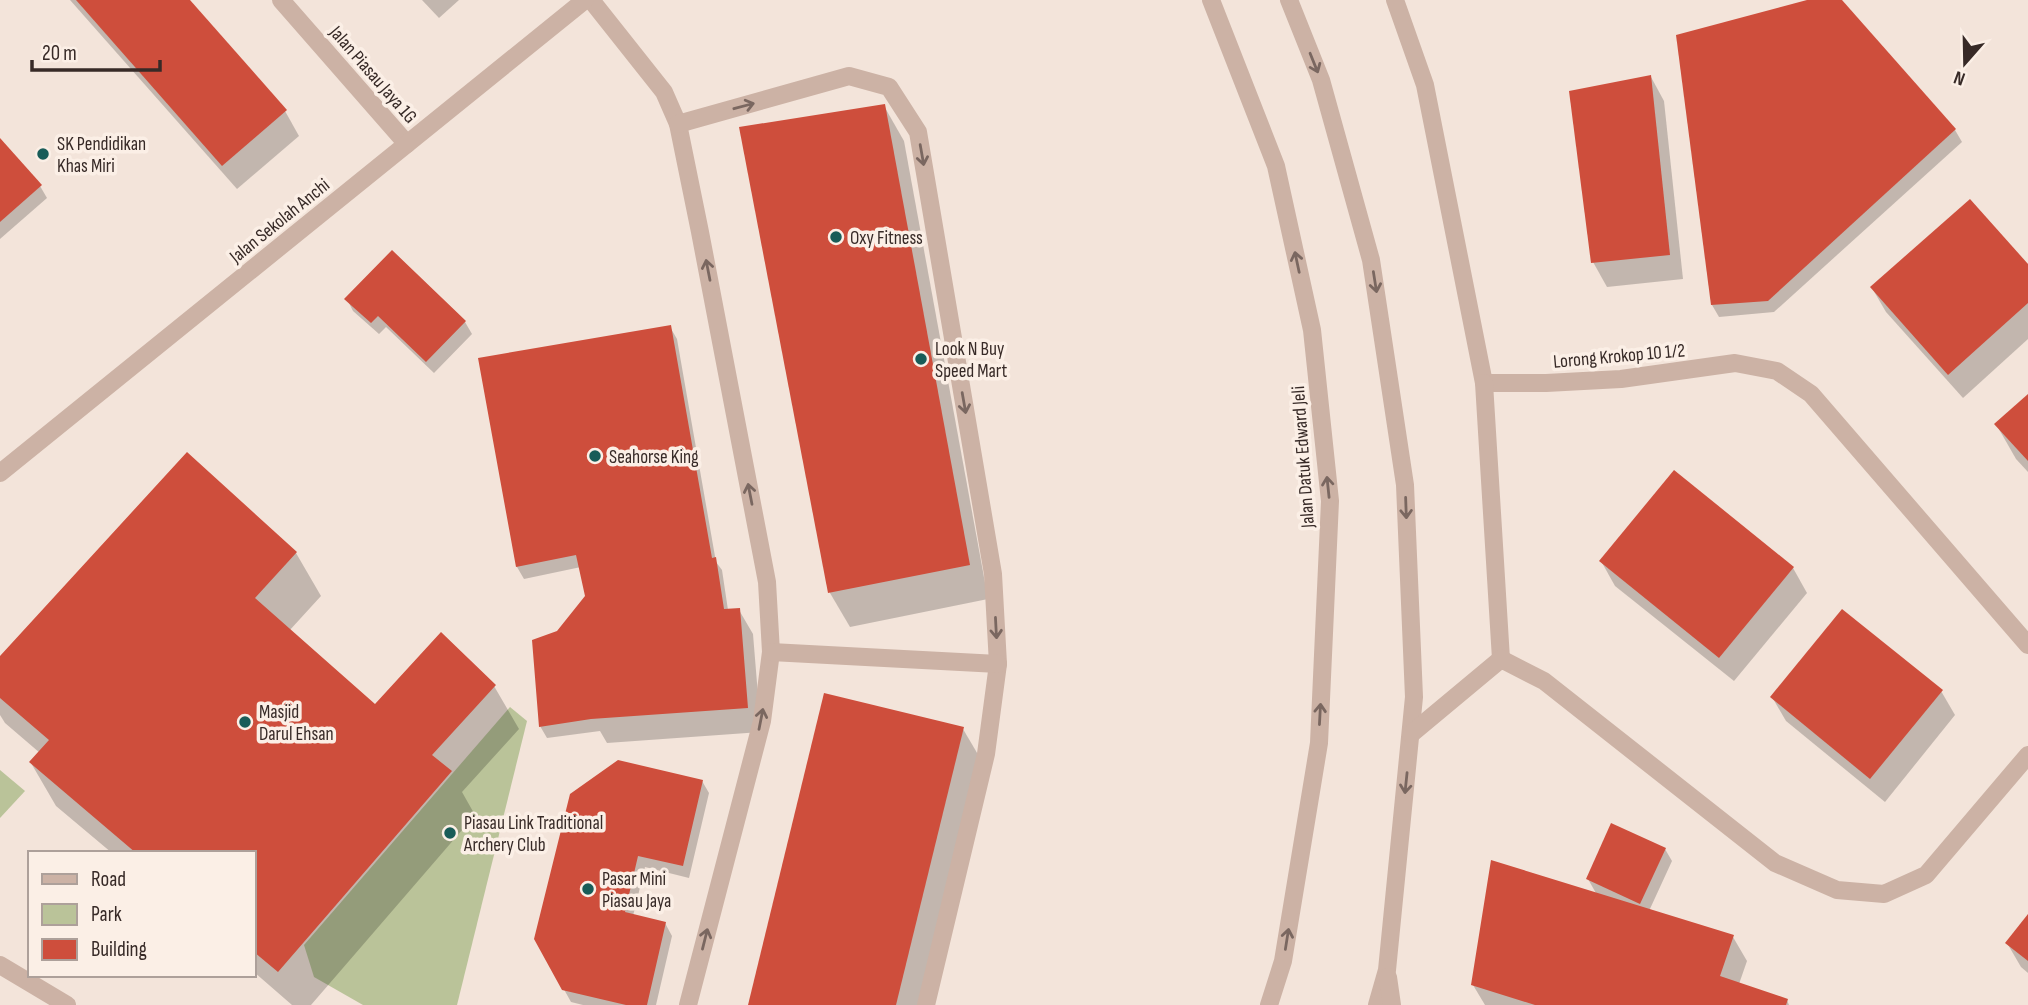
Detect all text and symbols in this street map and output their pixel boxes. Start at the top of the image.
street label: Jalan Piasau Jaya 1G [324,21,421,128]
scale bar [32,28,159,72]
north arrow [1930,28,2000,98]
text: 20 m [42,41,77,66]
one-way arrow [1308,52,1321,74]
text: N [1951,65,1968,90]
one-way arrow [732,99,754,112]
place label: SK Pendidikan Khas Miri [57,133,146,178]
one-way arrow [916,143,929,166]
marker: SK Pendidikan Khas Miri [35,146,51,162]
street label: Jalan Sekolah Anchi [225,174,334,269]
place label: Oxy Fitness [850,227,923,250]
marker: Oxy Fitness [828,229,844,245]
one-way arrow [1290,251,1304,274]
one-way arrow [700,259,714,282]
one-way arrow [1368,270,1381,293]
place label: Look N Buy Speed Mart [935,338,1008,383]
street label: Lorong Krokop 10 1/2 [1552,339,1686,374]
marker: Look N Buy Speed Mart [913,351,929,367]
street label: Jalan Datuk Edward Jeli [1287,385,1320,530]
one-way arrow [958,391,971,414]
place label: Seahorse King [609,446,699,469]
marker: Seahorse King [587,448,603,464]
one-way arrow [1322,476,1335,499]
one-way arrow [743,483,756,505]
one-way arrow [1400,496,1413,519]
one-way arrow [990,617,1003,639]
place label: Masjid Darul Ehsan [259,701,334,746]
one-way arrow [1314,703,1327,726]
one-way arrow [755,708,769,730]
marker: Masjid Darul Ehsan [237,714,253,730]
one-way arrow [1399,772,1412,794]
place label: Piasau Link Traditional Archery Club [463,812,603,857]
marker: Piasau Link Traditional Archery Club [442,825,458,841]
legend [28,851,256,977]
text: Road [91,867,126,892]
place label: Pasar Mini Piasau Jaya [602,868,671,913]
marker: Pasar Mini Piasau Jaya [580,881,596,897]
text: Park [91,902,122,927]
one-way arrow [699,928,712,951]
one-way arrow [1281,928,1294,951]
text: Building [91,937,147,962]

